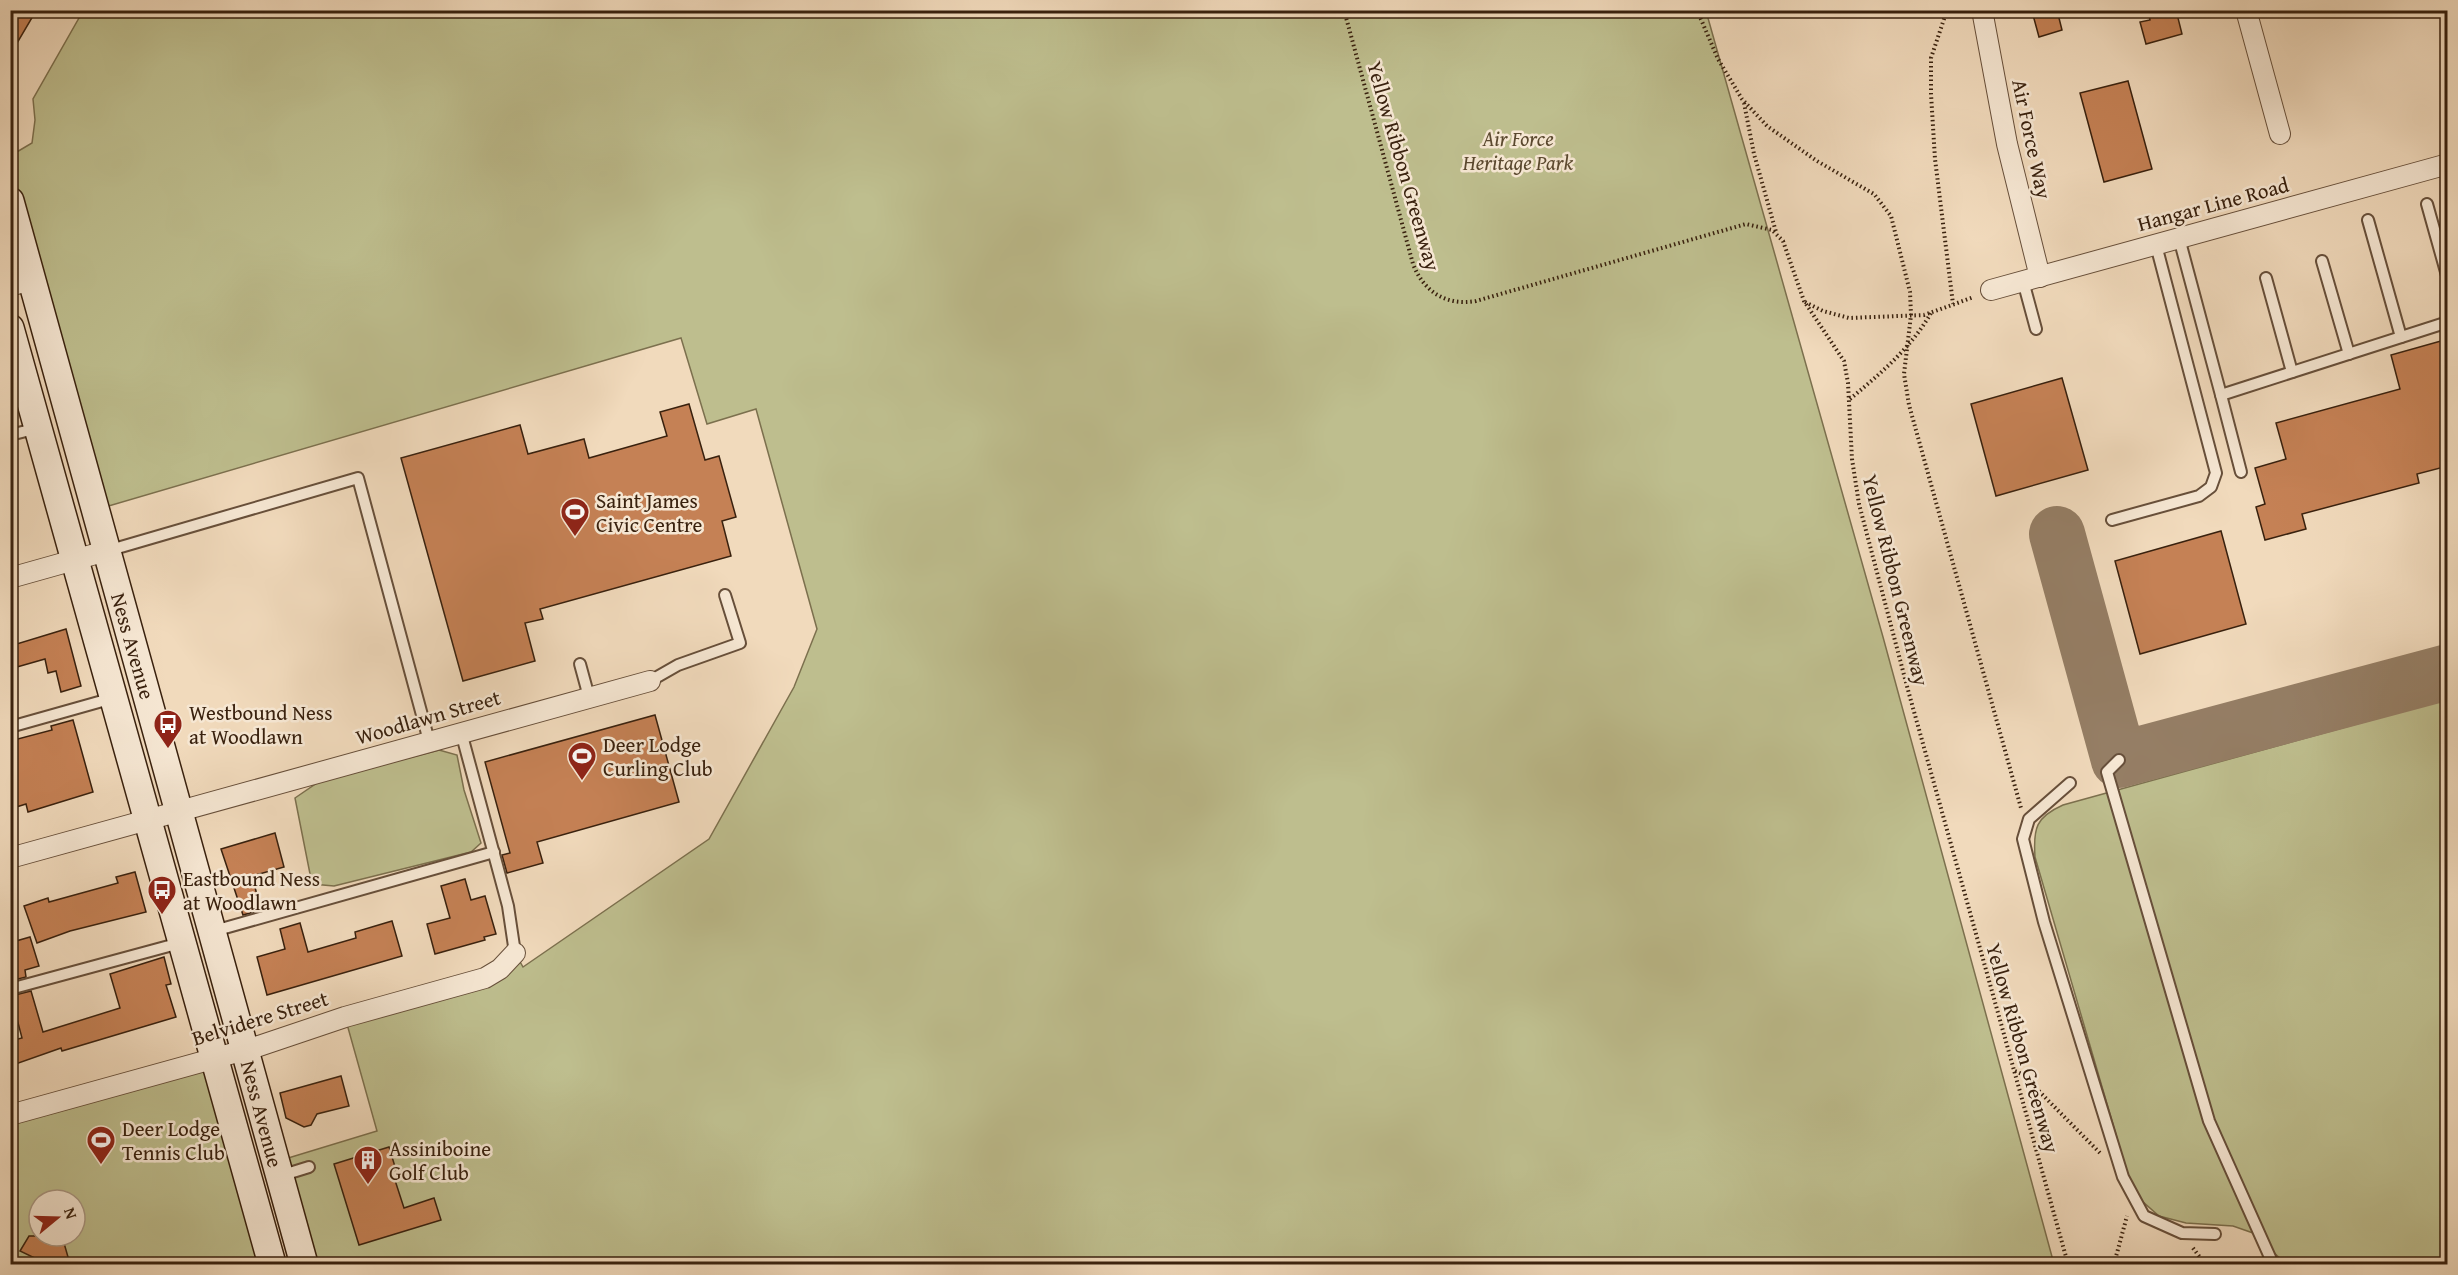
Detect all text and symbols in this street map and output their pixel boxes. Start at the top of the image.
street label: Yellow Ribbon Greenway [1359,57,1449,275]
street label: Air Force Way [2004,76,2060,202]
park label: Air Force Heritage Park [1462,123,1574,178]
street label: Hangar Line Road [2134,169,2293,239]
street label: Yellow Ribbon Greenway [1855,471,1937,690]
place label: Saint James Civic Centre [596,485,702,540]
sports icon: Saint James Civic Centre [559,496,591,538]
street label: Ness Avenue [103,589,163,703]
street label: Woodlawn Street [352,681,505,753]
place label: Westbound Ness at Woodlawn [189,697,332,752]
bus stop icon: Westbound Ness at Woodlawn [152,708,184,750]
place label: Deer Lodge Curling Club [603,729,713,784]
sports icon: Deer Lodge Curling Club [566,740,598,782]
place label: Eastbound Ness at Woodlawn [183,863,320,918]
bus stop icon: Eastbound Ness at Woodlawn [146,874,178,916]
street label: Yellow Ribbon Greenway [1978,939,2068,1157]
street label: Belvidere Street [188,982,333,1053]
street label: Ness Avenue [233,1057,291,1171]
place label: Deer Lodge Tennis Club [122,1113,225,1168]
sports icon: Deer Lodge Tennis Club [85,1124,117,1166]
place label: Assiniboine Golf Club [389,1133,491,1188]
building icon: Assiniboine Golf Club [352,1144,384,1186]
north arrow [27,1188,87,1248]
text: N [58,1204,84,1222]

